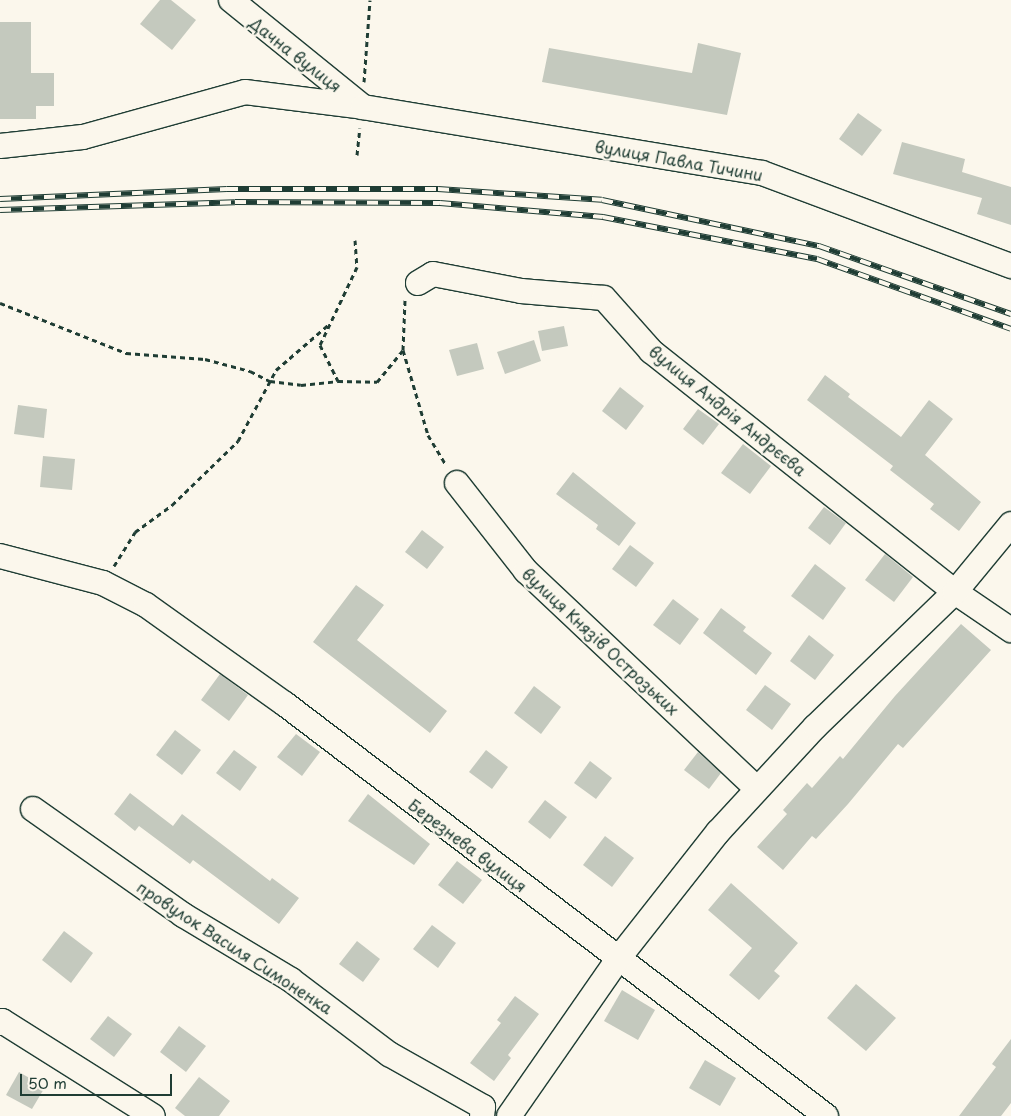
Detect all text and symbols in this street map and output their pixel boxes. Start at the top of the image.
street label: Дачна вулиця [246,12,346,96]
street label: вулиця Павла Тичини [593,136,765,184]
street label: вулиця Андрія Андрєєва [646,341,810,479]
street label: вулиця Князів Острозьких [519,563,683,719]
street label: Березнева вулиця [405,794,531,896]
street label: провулок Василя Симоненка [133,876,337,1018]
scale bar [22,1064,175,1096]
text: 50 m [28,1071,67,1094]

